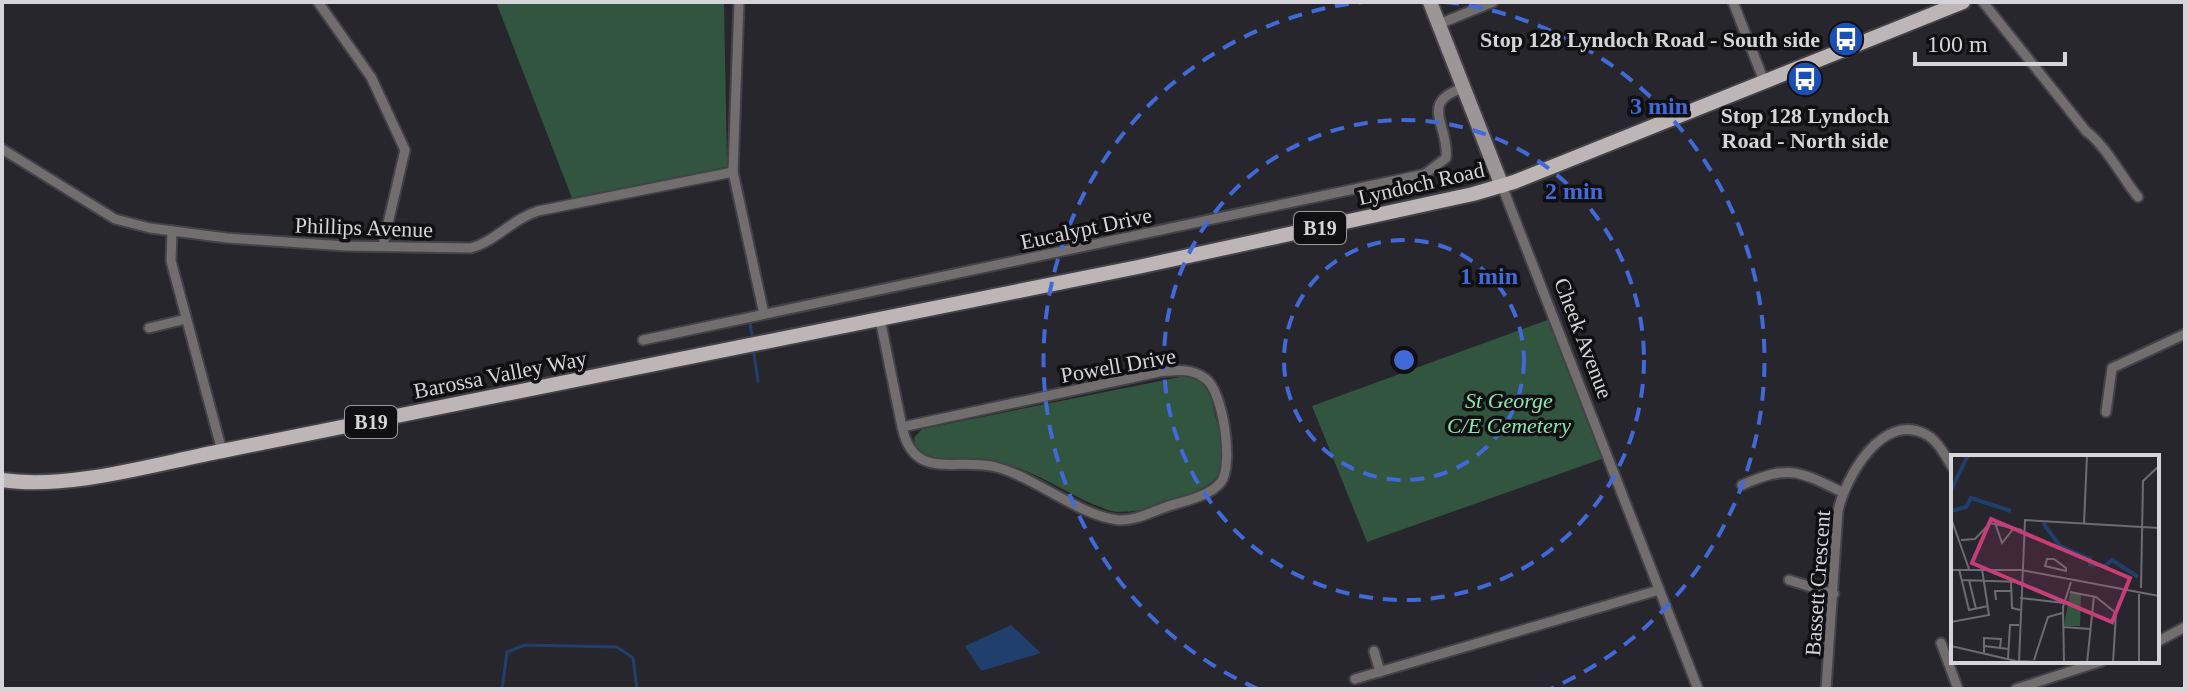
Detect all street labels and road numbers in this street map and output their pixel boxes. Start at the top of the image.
street label: Lyndoch Road [1355,157,1487,210]
street label: Eucalypt Drive [1018,202,1154,255]
road number: B19 [1294,212,1346,244]
street label: Phillips Avenue [294,213,434,242]
street label: Cheek Avenue [1549,274,1618,402]
street label: Powell Drive [1058,343,1178,388]
street label: Barossa Valley Way [411,345,589,404]
road number: B19 [345,406,397,438]
street label: Bassett Crescent [1800,509,1835,657]

